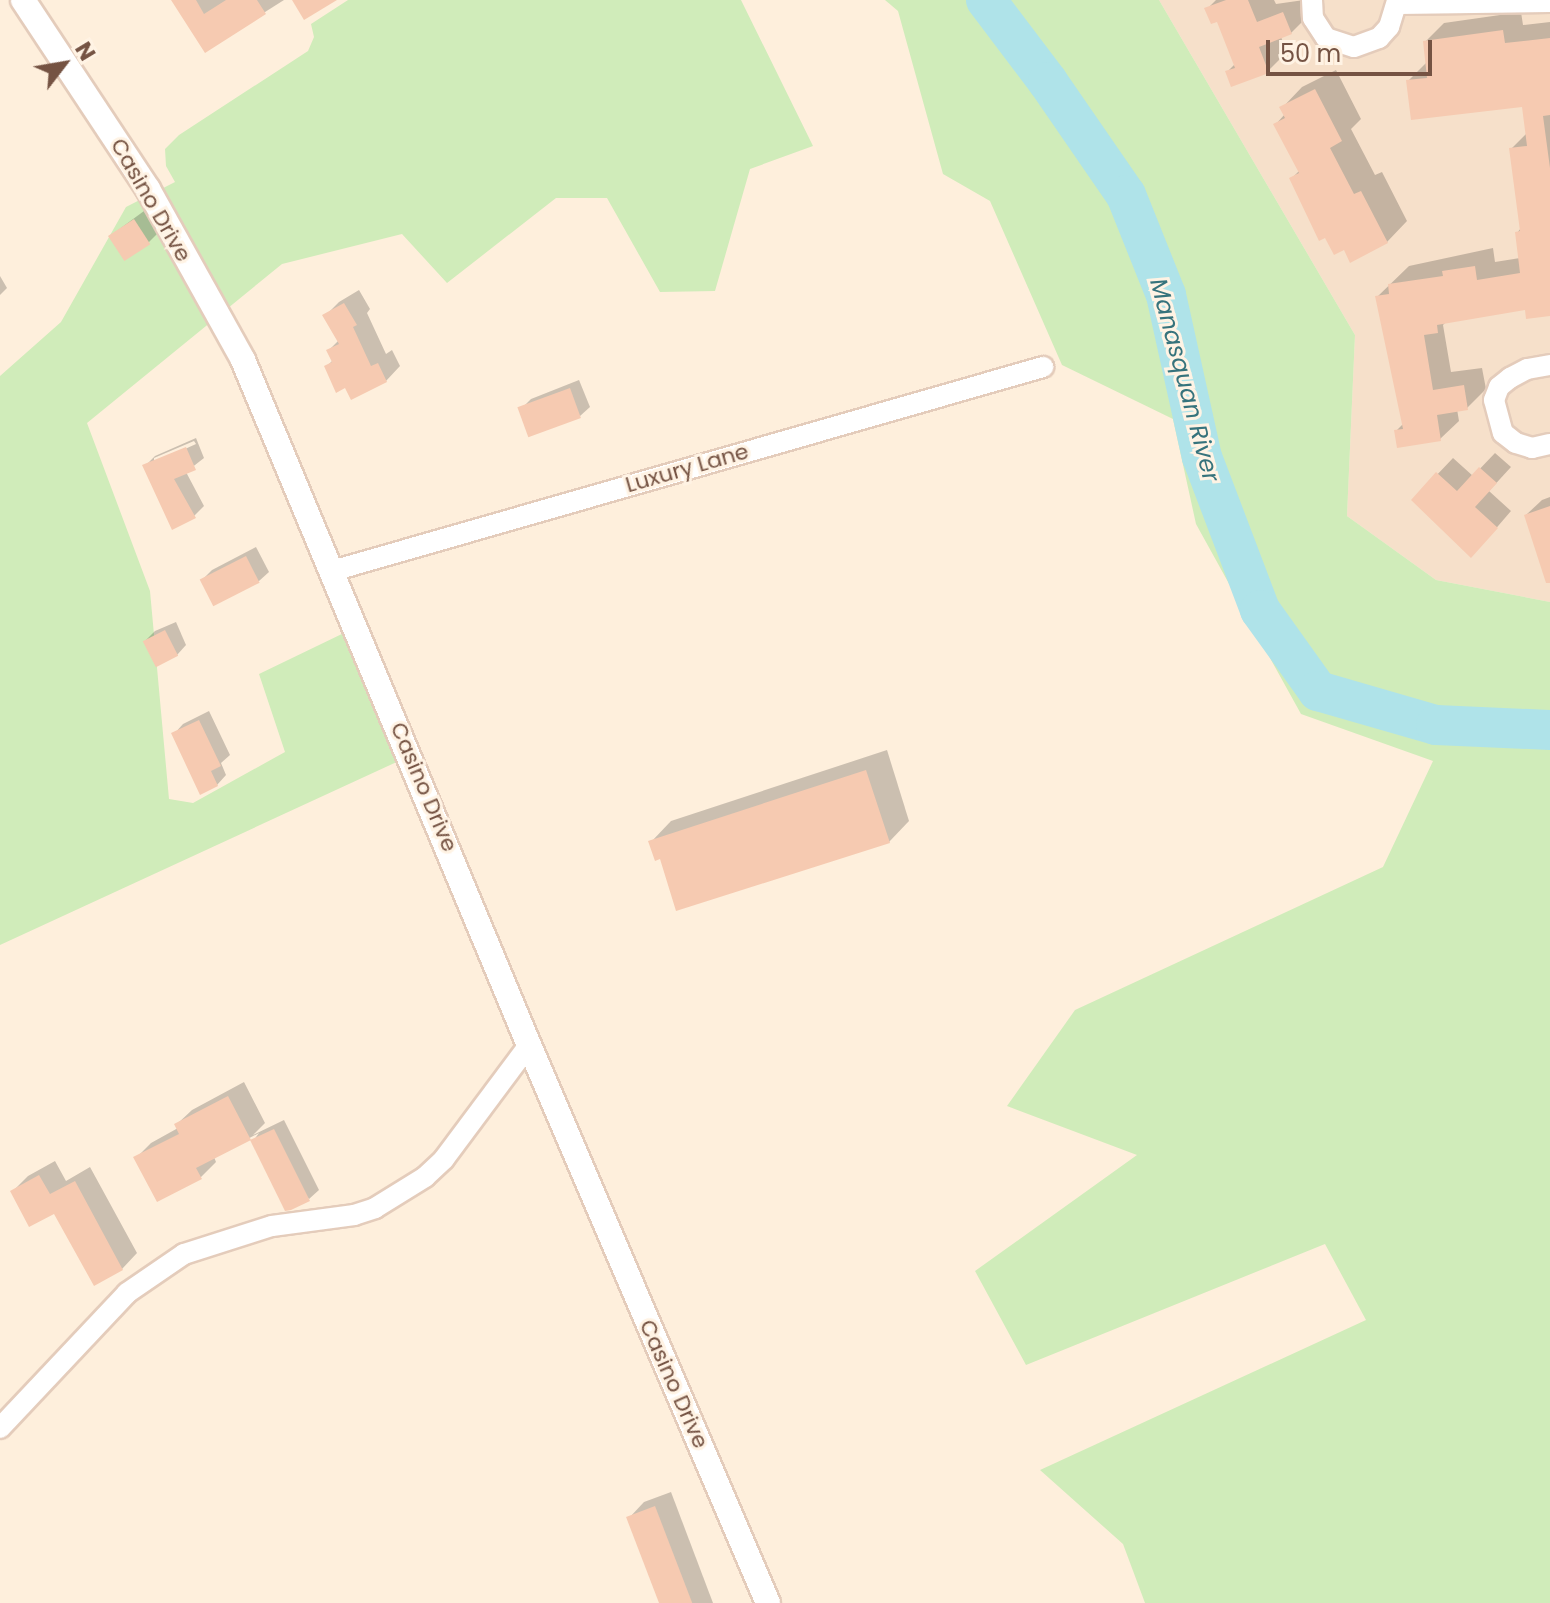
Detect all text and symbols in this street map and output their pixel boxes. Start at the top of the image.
north arrow [24,24,104,104]
scale bar [1270,24,1436,74]
text: N [67,36,103,66]
text: 50 m [1280,37,1341,70]
street label: Casino Drive [105,134,197,266]
water label: Manasquan River [1144,275,1226,485]
street label: Luxury Lane [622,438,752,498]
street label: Casino Drive [385,718,463,856]
street label: Casino Drive [634,1316,714,1452]

